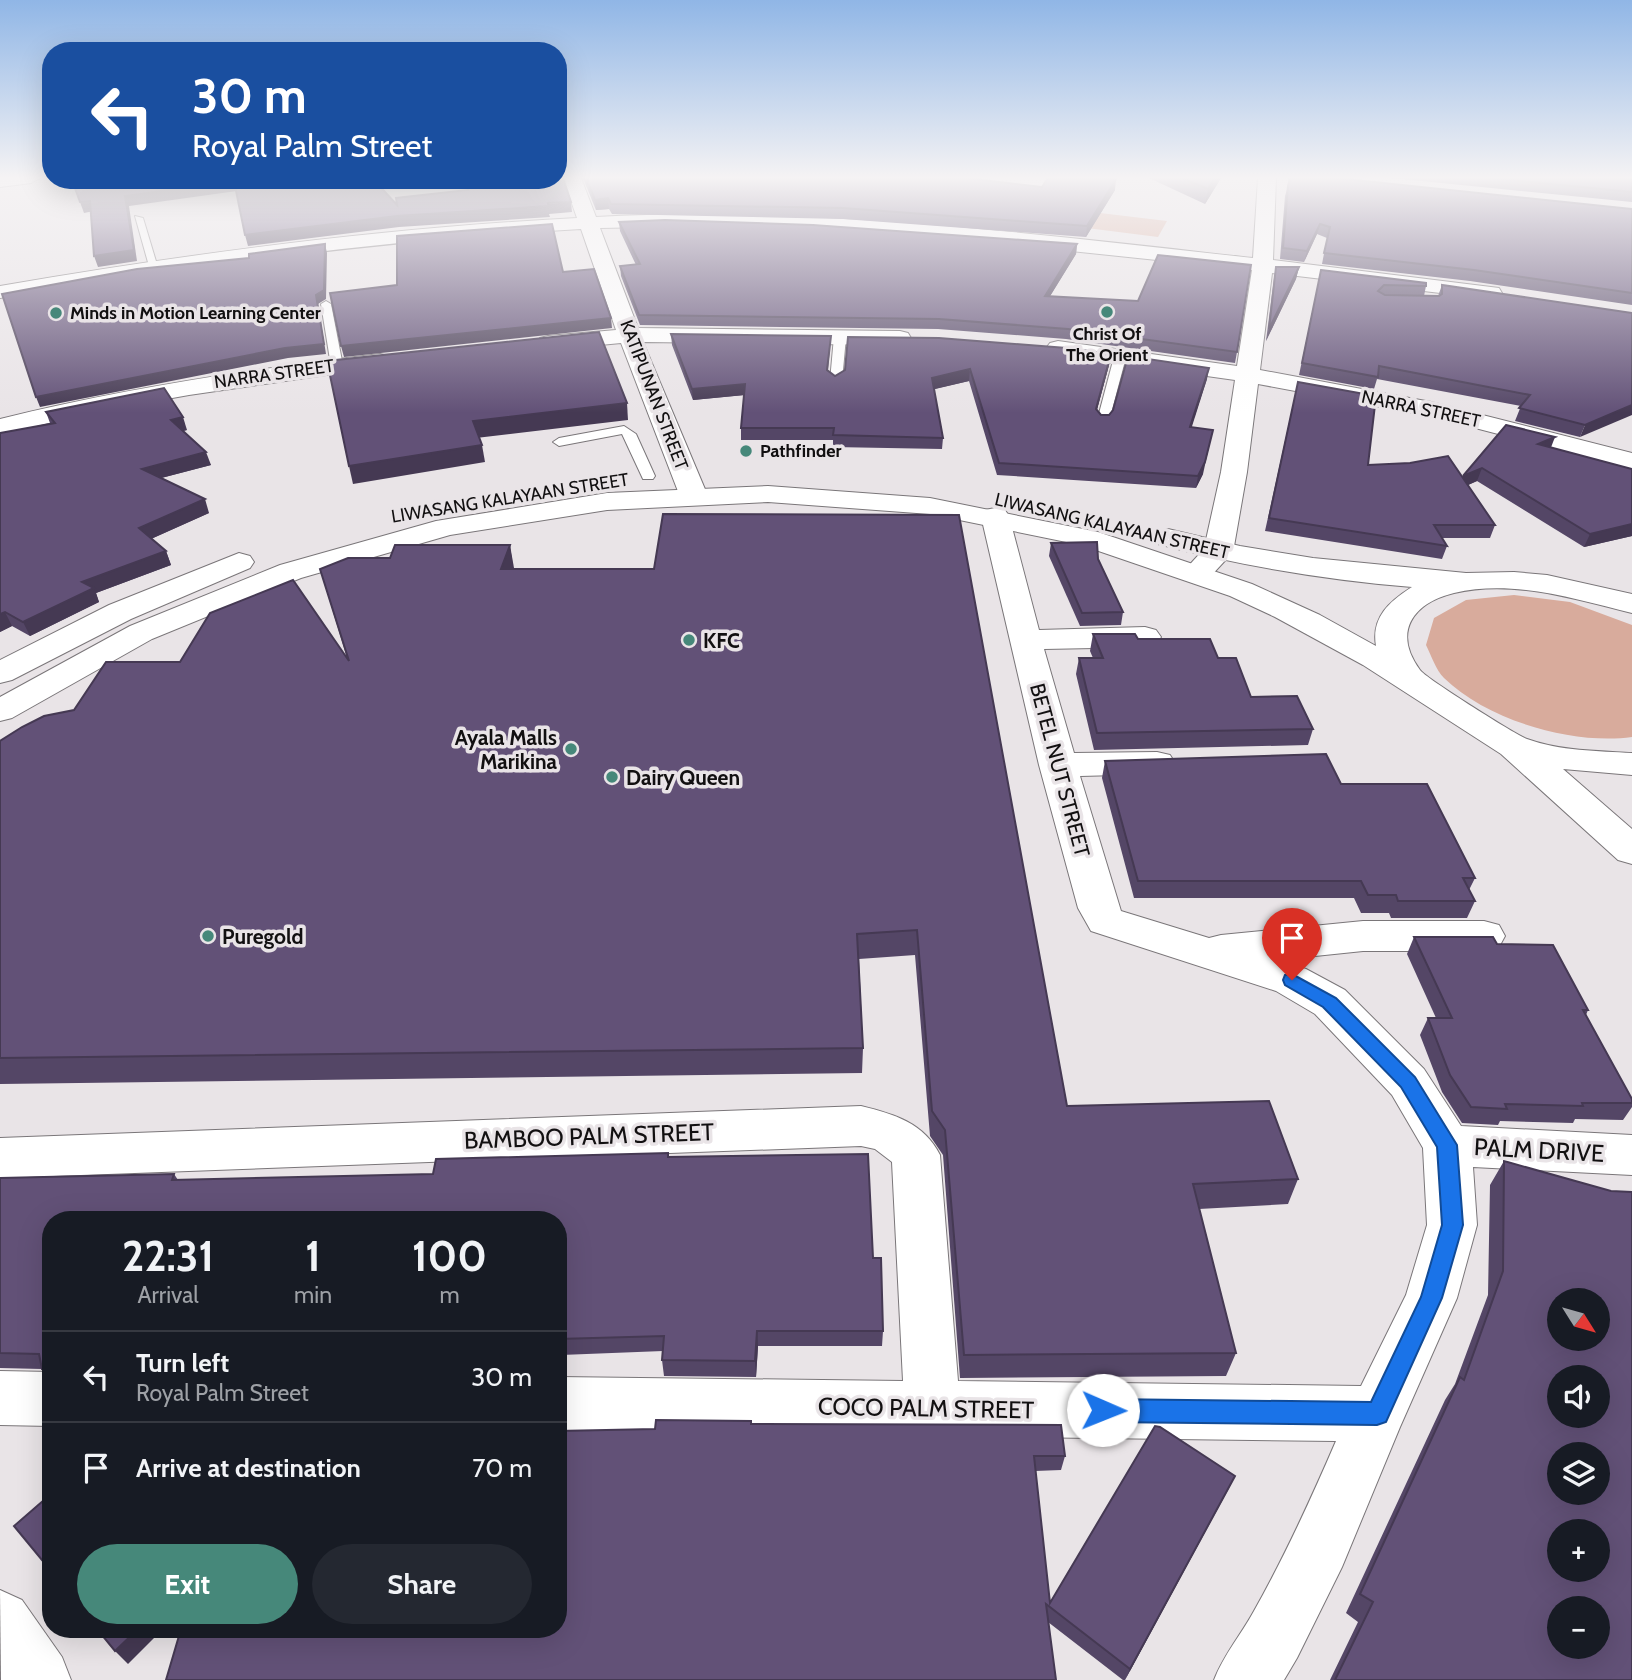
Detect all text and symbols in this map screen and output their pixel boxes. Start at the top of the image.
text: 30 m [192,66,307,125]
icon: left [77,70,168,161]
text: Royal Palm Street [192,126,432,165]
place label: Minds in Motion Learning Center [70,302,321,324]
marker: Christ Of The Orient [1099,304,1115,320]
marker: Minds in Motion Learning Center [48,305,64,321]
street label: KATIPUNAN STREET [615,317,693,473]
place label: Christ Of The Orient [1066,323,1148,366]
street label: NARRA STREET [213,355,336,393]
street label: NARRA STREET [1359,386,1483,432]
place label: Pathfinder [760,440,841,462]
marker: Pathfinder [738,443,754,459]
street label: LIWASANG KALAYAAN STREET [390,468,631,528]
street label: LIWASANG KALAYAAN STREET [993,488,1232,564]
place label: KFC [703,628,740,653]
marker: KFC [681,632,697,648]
street label: BETEL NUT STREET [1025,680,1095,860]
place label: Ayala Malls Marikina [455,725,558,774]
marker: Ayala Malls Marikina [563,741,579,757]
place label: Dairy Queen [626,765,740,790]
marker: Dairy Queen [604,769,620,785]
pin [1262,908,1322,980]
icon: arrive [1273,919,1311,957]
place label: Puregold [222,924,303,949]
marker: Puregold [200,928,216,944]
street label: BAMBOO PALM STREET [463,1117,715,1155]
street label: PALM DRIVE [1473,1132,1605,1168]
text: 22:31 [122,1230,214,1282]
text: 1 [305,1230,321,1282]
text: 100 [412,1230,487,1282]
text: Arrival [137,1281,199,1309]
text: min [294,1281,332,1309]
text: m [439,1281,460,1309]
north arrow [1547,1288,1610,1351]
map controls [1547,1288,1610,1659]
text: Turn left [136,1347,229,1379]
icon: left [77,1358,115,1396]
text: 30 m [471,1361,532,1393]
button: sound [1547,1365,1610,1428]
position arrow [1066,1373,1140,1447]
text: Royal Palm Street [136,1379,309,1407]
street label: COCO PALM STREET [818,1392,1035,1424]
button: layers [1547,1442,1610,1505]
icon: arrive [77,1449,115,1487]
text: Arrive at destination [136,1452,361,1484]
text: 70 m [472,1452,532,1484]
button: + [1547,1519,1610,1582]
button: Exit [77,1544,298,1624]
button: Share [312,1544,532,1624]
button: − [1547,1596,1610,1659]

